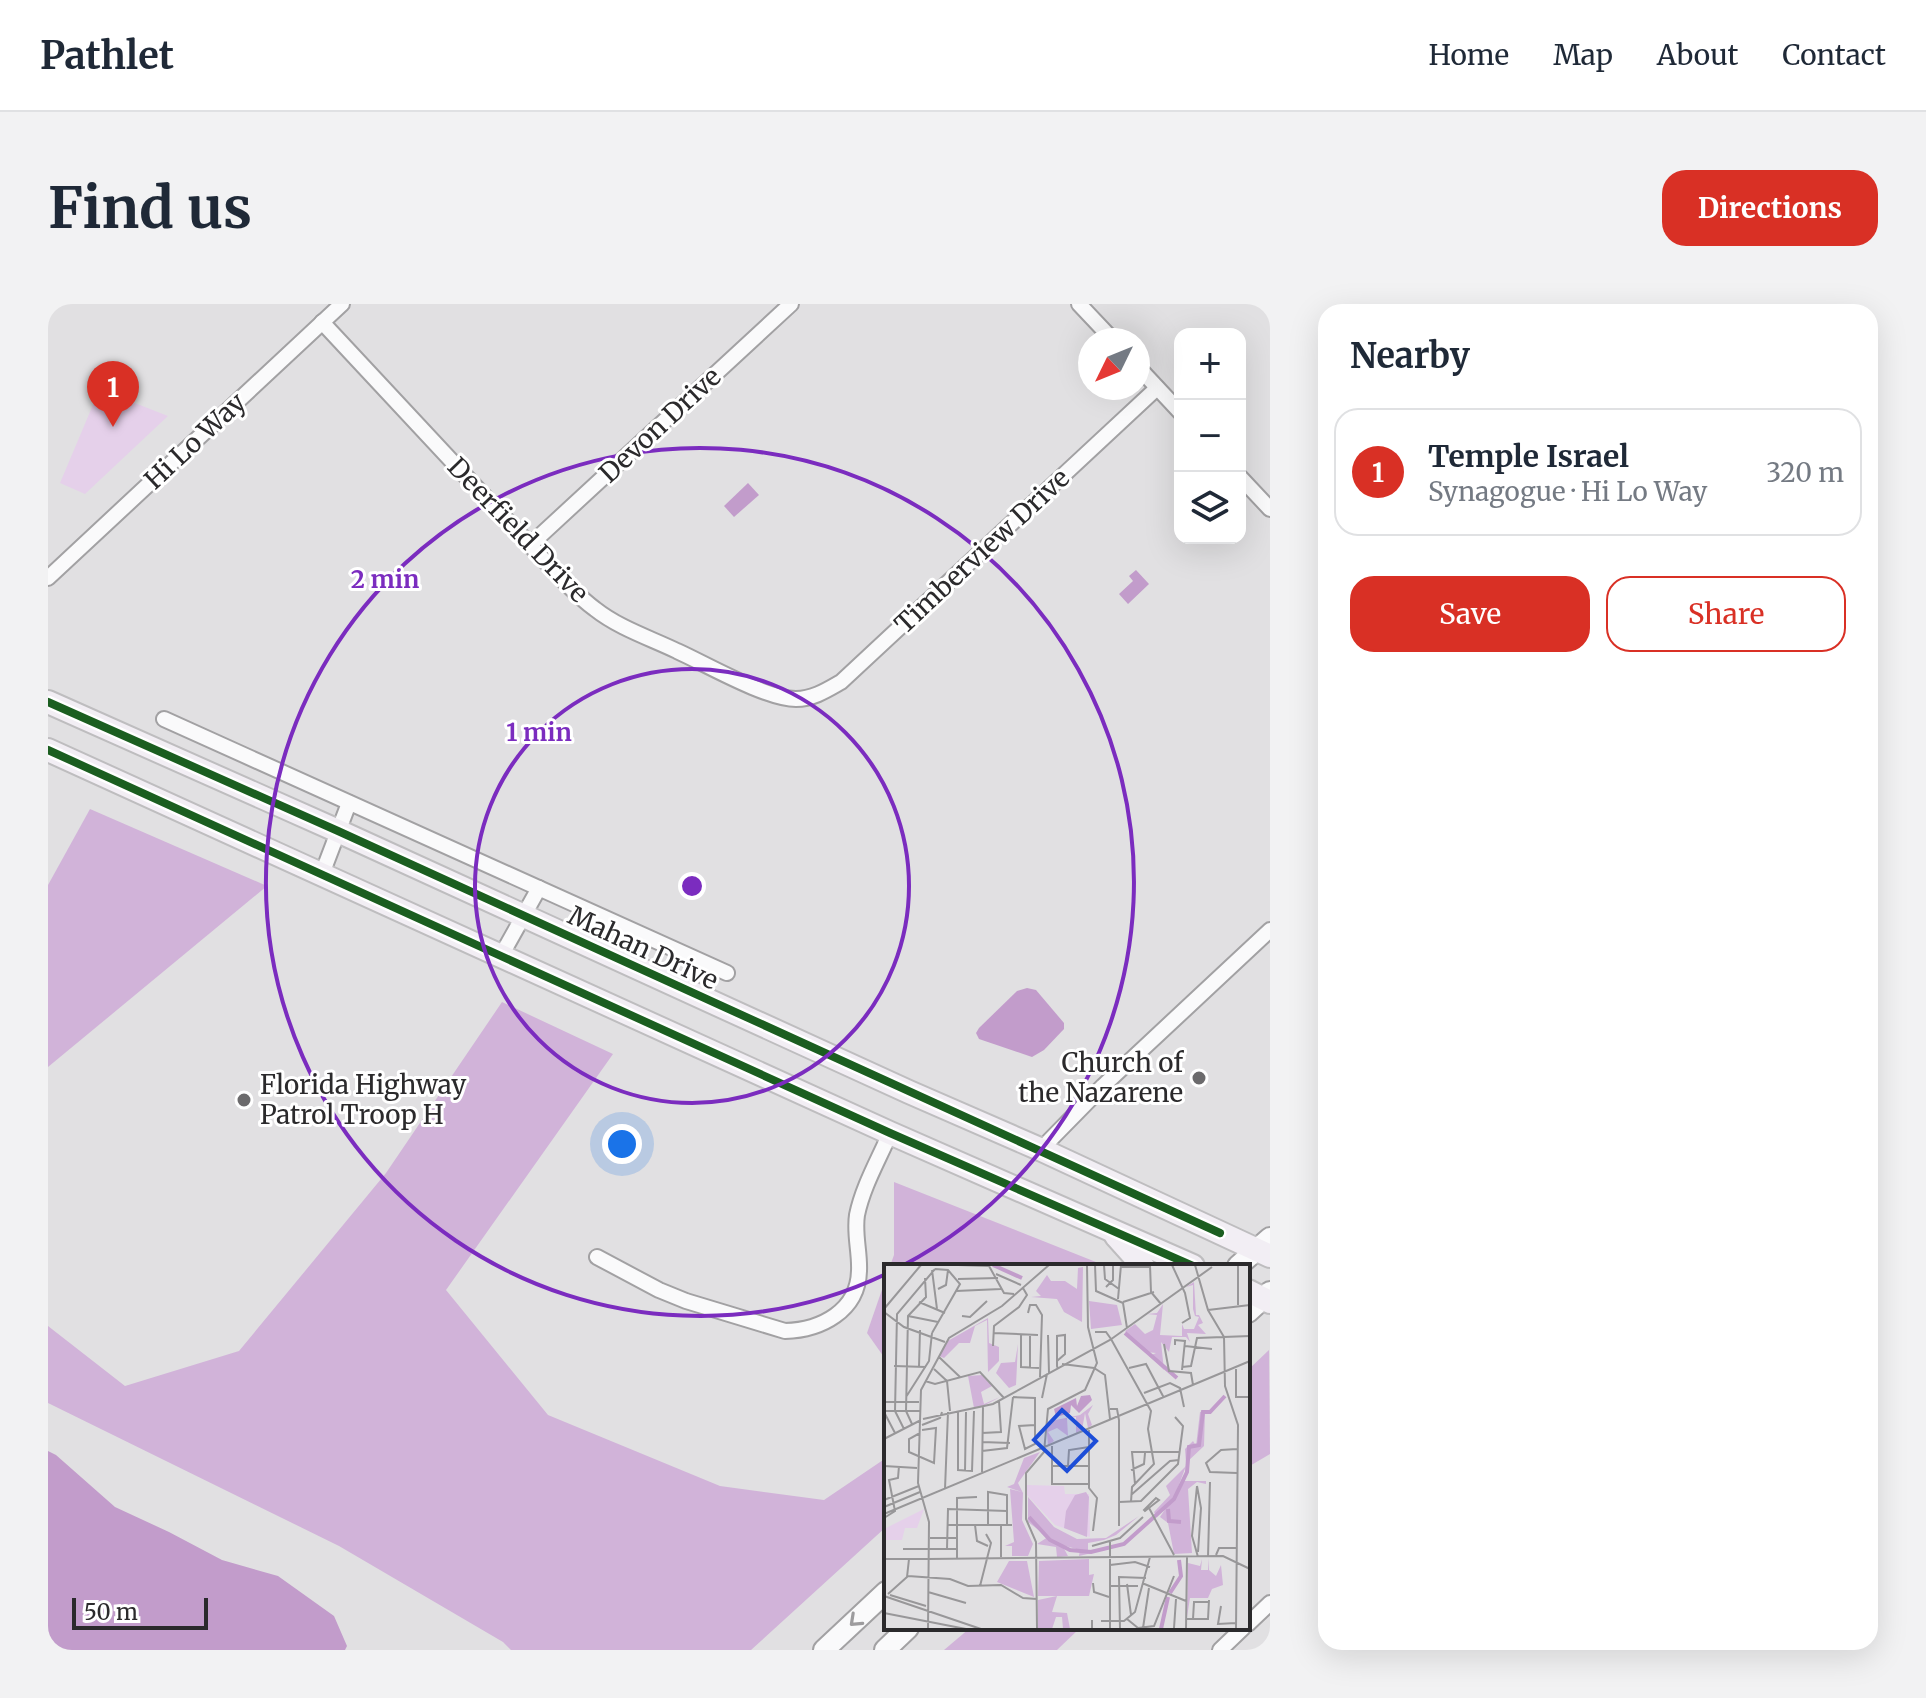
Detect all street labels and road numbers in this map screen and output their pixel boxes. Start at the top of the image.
street label: Devon Drive [592,360,727,489]
street label: Hi Lo Way [137,385,253,496]
street label: Deerfield Drive [441,450,596,609]
street label: Timberview Drive [887,461,1076,640]
street label: Mahan Drive [563,898,723,997]

